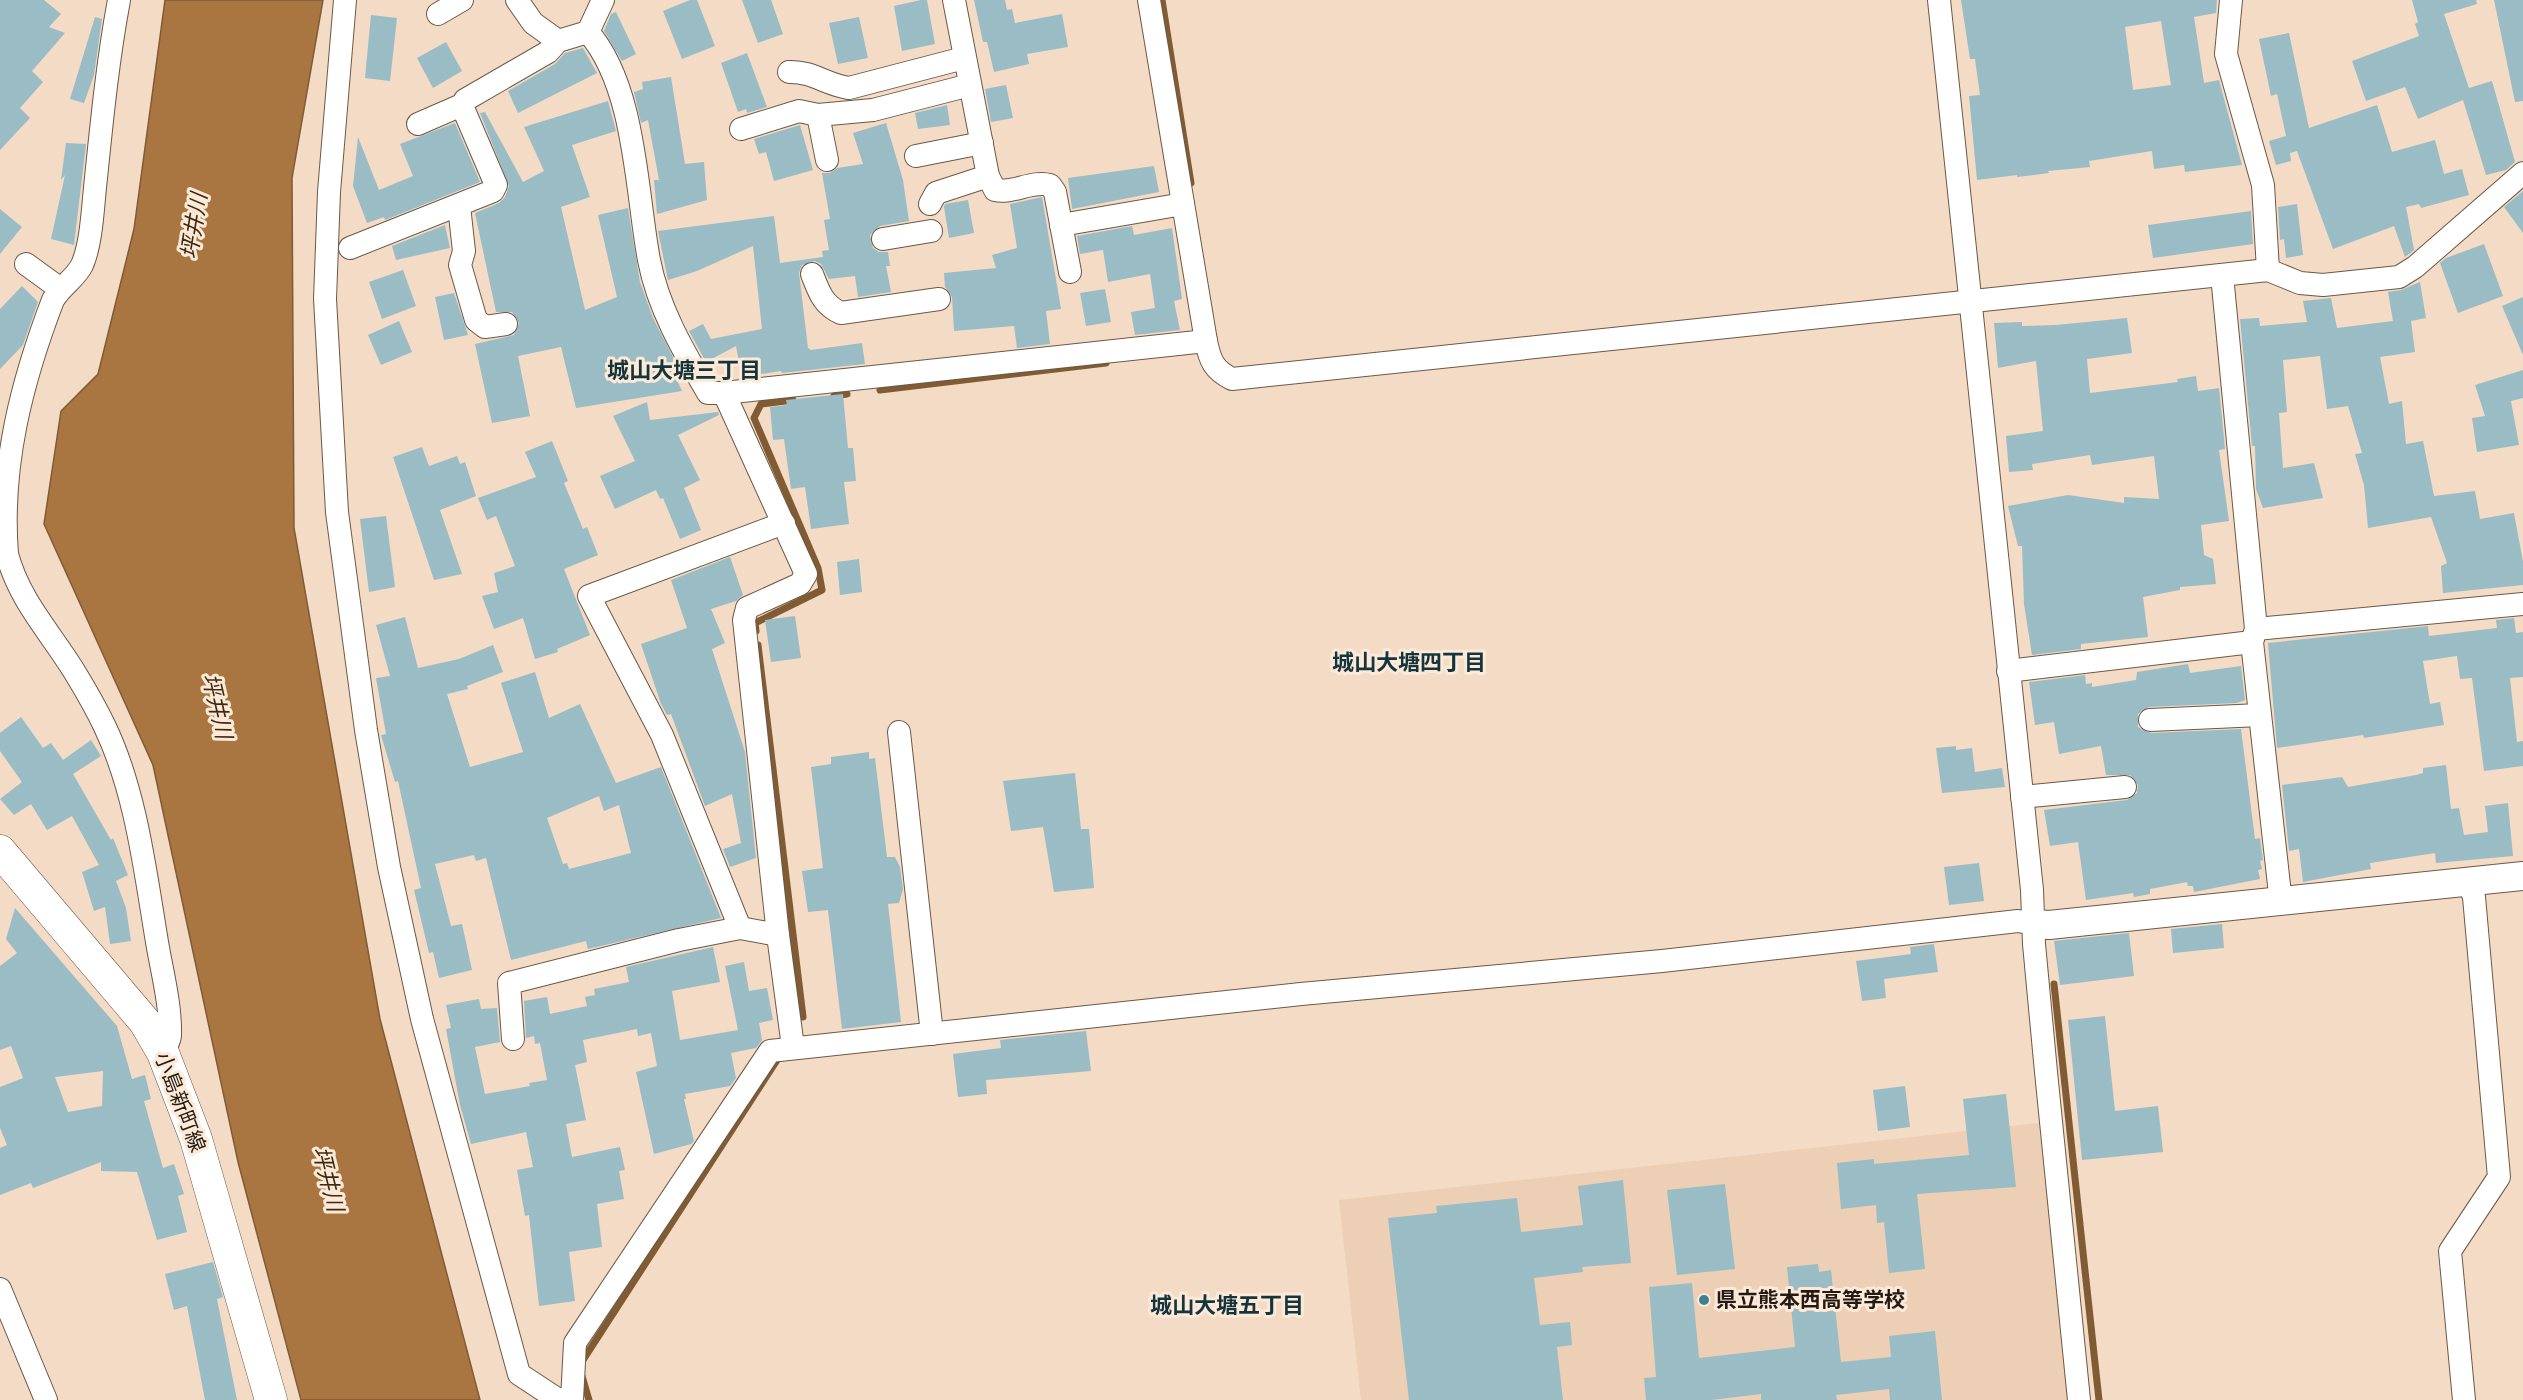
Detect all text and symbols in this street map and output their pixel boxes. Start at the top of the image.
water label: 坪井川 [176,189,213,261]
district label: 城山大塘三丁目 [607,357,761,384]
district label: 城山大塘四丁目 [1332,649,1486,676]
water label: 坪井川 [196,671,238,743]
street label: 小島新町線 [149,1048,211,1156]
water label: 坪井川 [307,1144,350,1216]
place label: 県立熊本西高等学校 [1716,1287,1905,1313]
district label: 城山大塘五丁目 [1150,1292,1304,1319]
marker: 県立熊本西高等学校 [1697,1293,1711,1307]

